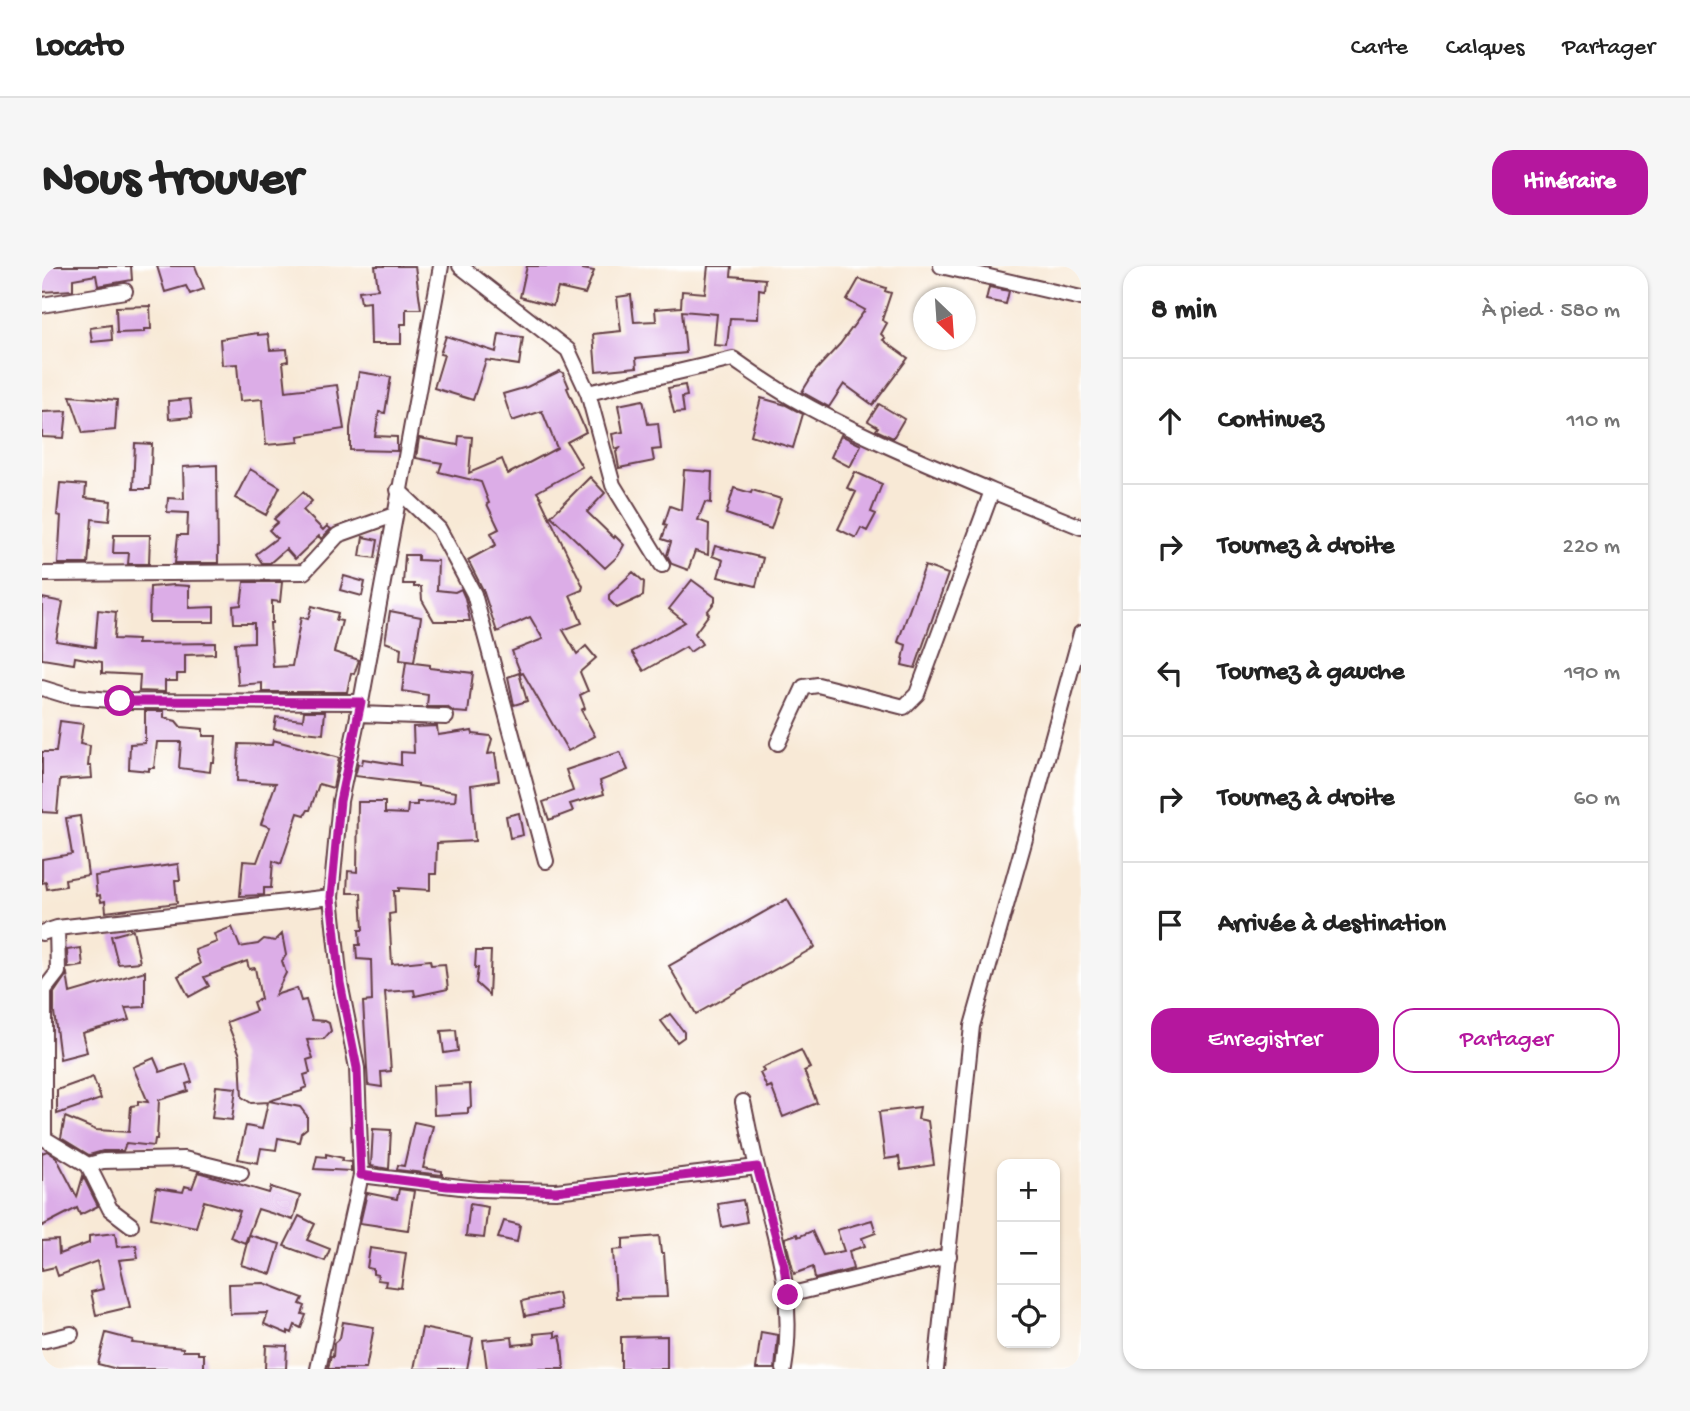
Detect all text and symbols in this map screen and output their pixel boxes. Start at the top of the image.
text: Locato [35,29,124,67]
text: Carte [1351,34,1408,63]
text: Calques [1446,34,1524,63]
text: Partager [1562,34,1655,63]
button: Itinéraire [1492,150,1648,215]
text: Nous trouver [42,153,302,211]
north arrow [913,287,976,350]
text: 8 min [1151,294,1217,329]
text: À pied · 580 m [1482,298,1620,325]
icon: ahead [1151,402,1189,440]
text: Continuez [1218,406,1324,437]
text: 110 m [1567,408,1620,435]
icon: right [1151,528,1189,566]
text: Tournez à droite [1218,532,1395,563]
text: 220 m [1563,534,1620,561]
icon: left [1151,654,1189,692]
text: Tournez à gauche [1218,658,1405,689]
text: 190 m [1564,660,1620,687]
route start [104,685,135,716]
icon: right [1151,780,1189,818]
text: Tournez à droite [1218,784,1395,815]
text: 60 m [1574,786,1620,813]
icon: arrive [1151,906,1189,944]
text: Arrivée à destination [1218,910,1446,941]
button: Enregistrer [1151,1008,1379,1073]
button: Partager [1393,1008,1620,1073]
map controls [997,1159,1060,1348]
button: + [997,1159,1060,1222]
button: − [997,1222,1060,1285]
route end [772,1279,803,1310]
button: locate [997,1285,1060,1348]

